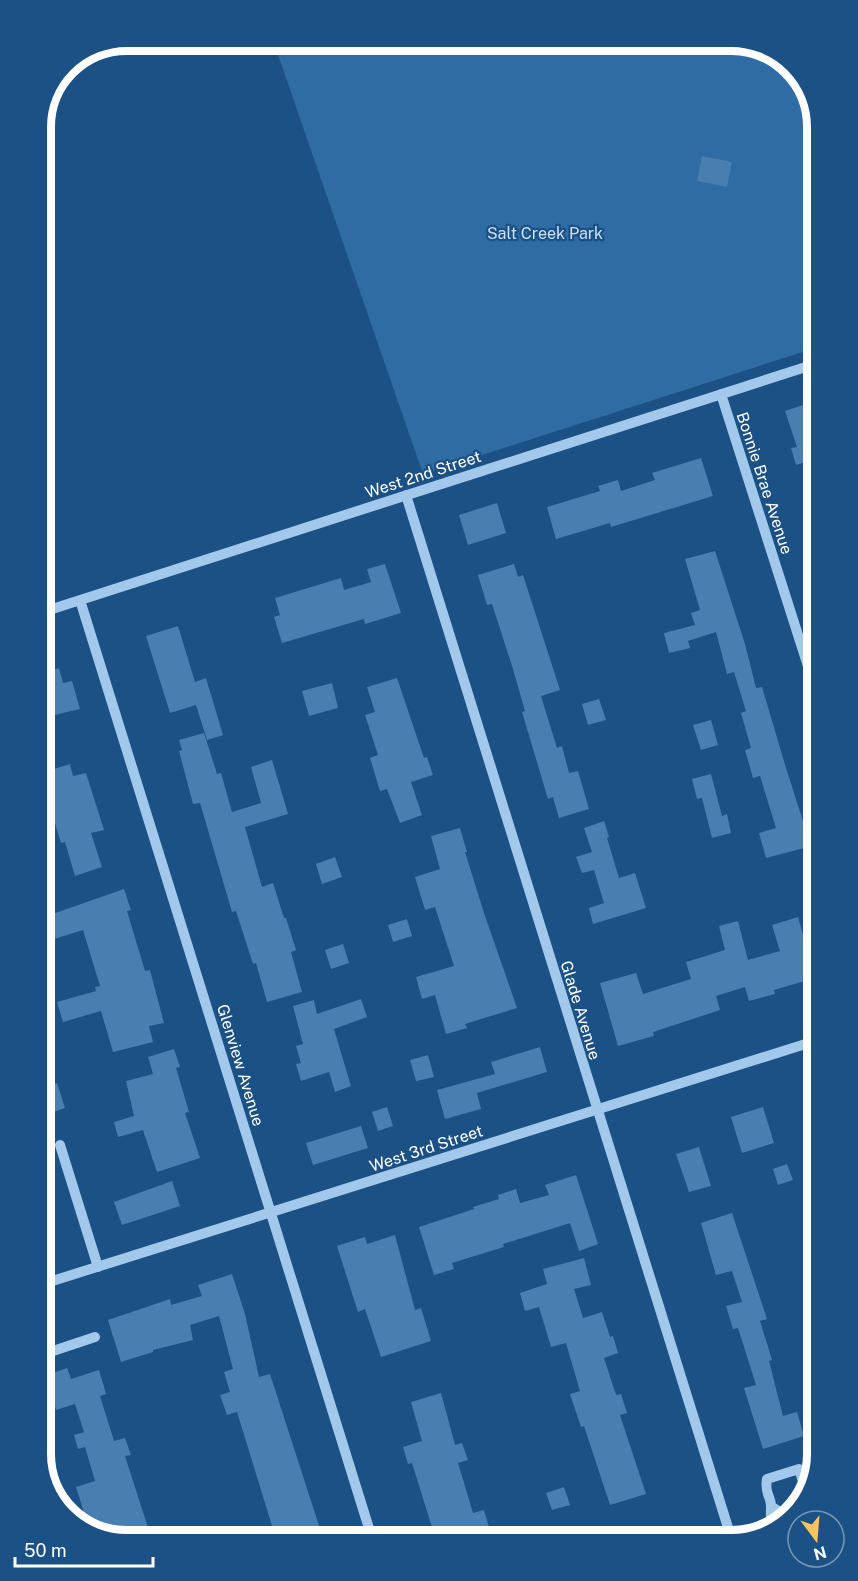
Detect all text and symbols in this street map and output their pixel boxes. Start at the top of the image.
park label: Salt Creek Park [487,224,603,243]
street label: Bonnie Brae Avenue [733,410,796,557]
street label: West 2nd Street [363,447,483,502]
street label: Glade Avenue [556,958,605,1062]
street label: Glenview Avenue [213,1002,268,1128]
street label: West 3rd Street [367,1121,485,1176]
north arrow [786,1509,846,1569]
scale bar [15,1530,153,1568]
text: 50 m [24,1540,67,1561]
text: N [811,1542,829,1564]

